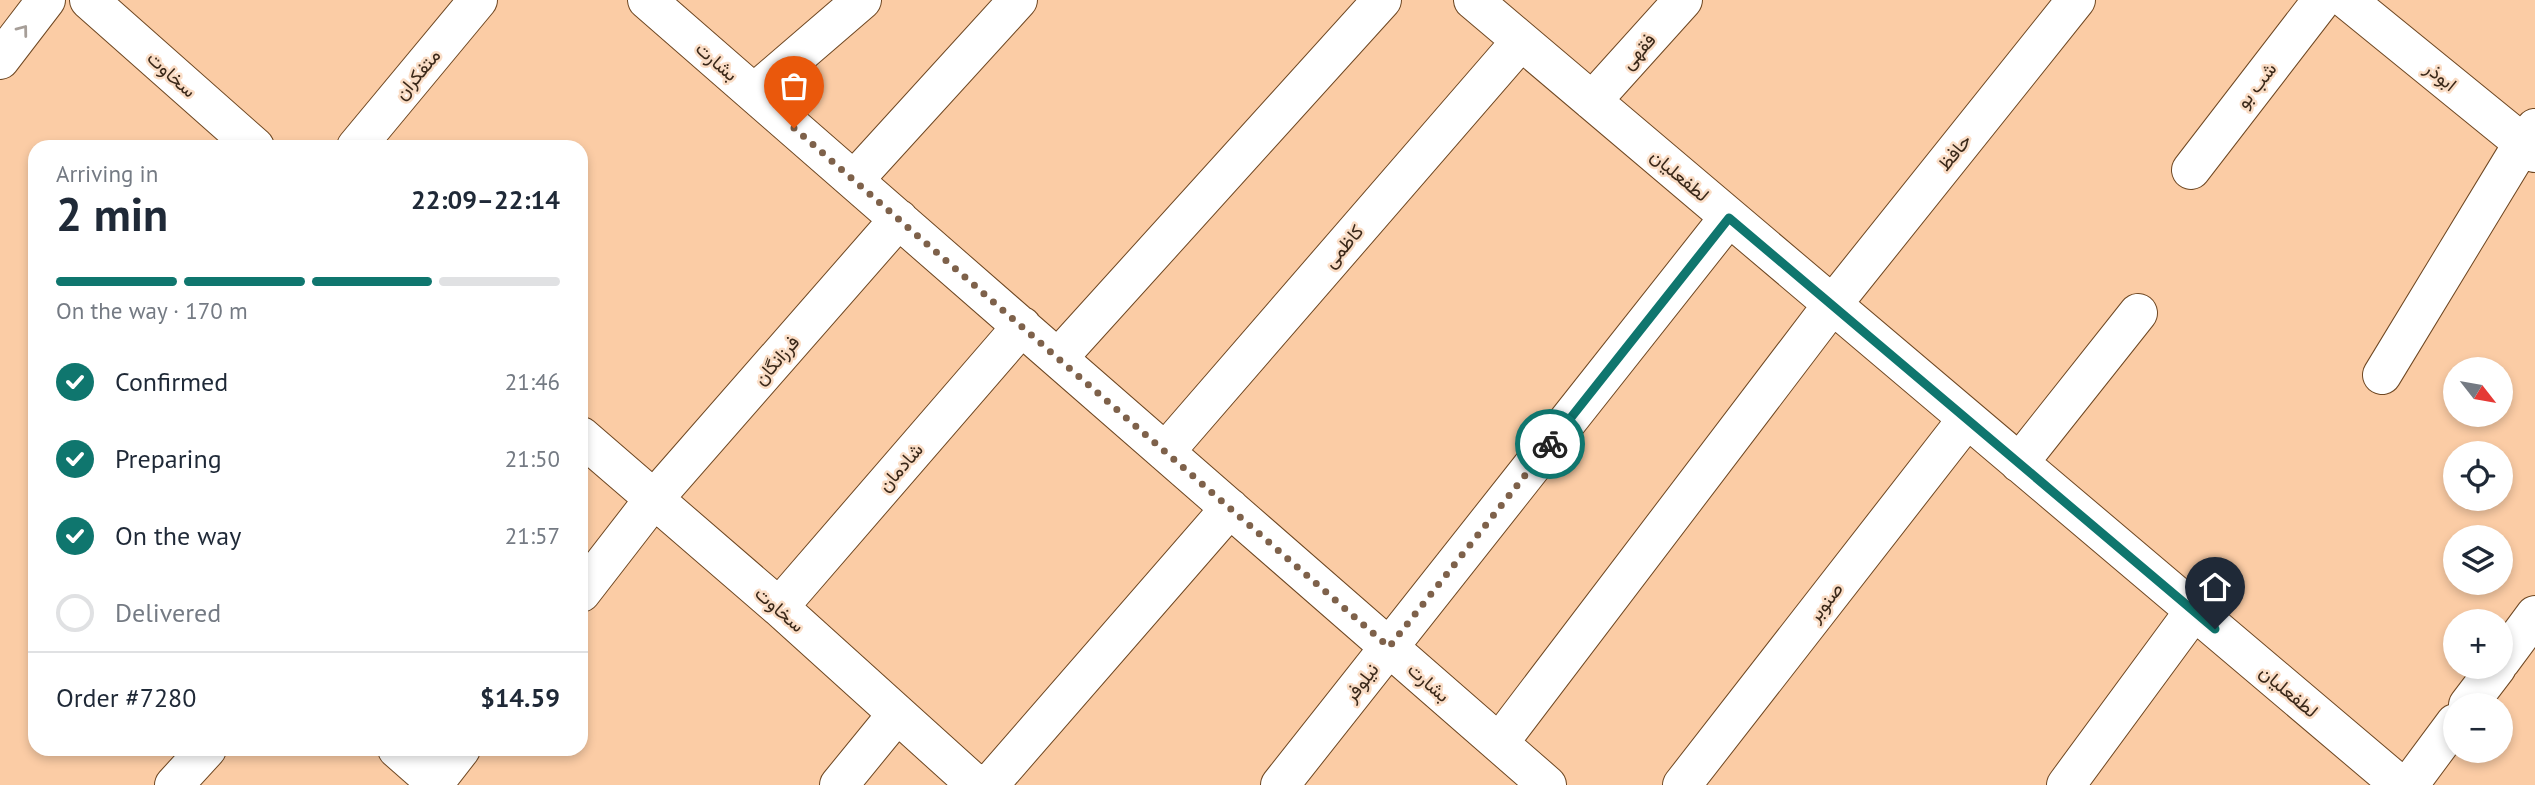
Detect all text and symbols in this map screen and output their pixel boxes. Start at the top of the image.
one-way arrow [15,25,27,38]
street label: فقهی [1615,28,1661,74]
street label: بشارت [691,36,743,86]
street label: متفکران [389,44,445,104]
street label: سخاوت [142,46,202,102]
street label: ابوذر [2419,55,2462,96]
pin [764,56,824,128]
street label: شب بو [2231,57,2281,113]
icon: bag [775,67,813,105]
street label: حافظ [1932,129,1976,175]
street label: لطفعلیان [1646,144,1714,206]
text: Arriving in [56,159,158,188]
text: 22:09–22:14 [411,183,560,216]
text: 2 min [56,184,168,244]
street label: کاظمی [1318,220,1368,272]
text: On the way · 170 m [56,296,248,325]
street label: فرزانگان [748,330,804,390]
north arrow [2443,357,2513,427]
map controls [2443,357,2513,763]
icon: check [56,363,94,401]
text: Confirmed [115,365,228,398]
text: 21:46 [505,367,560,396]
courier [1515,409,1585,479]
icon: bike [1531,425,1569,463]
street label: شادمان [872,438,928,496]
icon: check [56,440,94,478]
button: locate [2443,441,2513,511]
text: Preparing [115,442,222,475]
text: 21:50 [505,444,560,473]
icon: check [56,517,94,555]
text: On the way [115,519,241,552]
text: 21:57 [505,521,560,550]
button: layers [2443,525,2513,595]
pin [2185,557,2245,629]
icon: home [2196,568,2234,606]
street label: صنوبر [1801,577,1848,627]
street label: سخاوت [750,581,810,637]
text: Delivered [115,596,221,629]
button: + [2443,609,2513,679]
street label: بشارت [1403,657,1455,707]
street label: نیلوفر [1338,658,1384,707]
street label: لطفعلیان [2255,660,2323,722]
text: Order #7280 [56,681,196,714]
text: $14.59 [480,681,560,714]
button: − [2443,693,2513,763]

